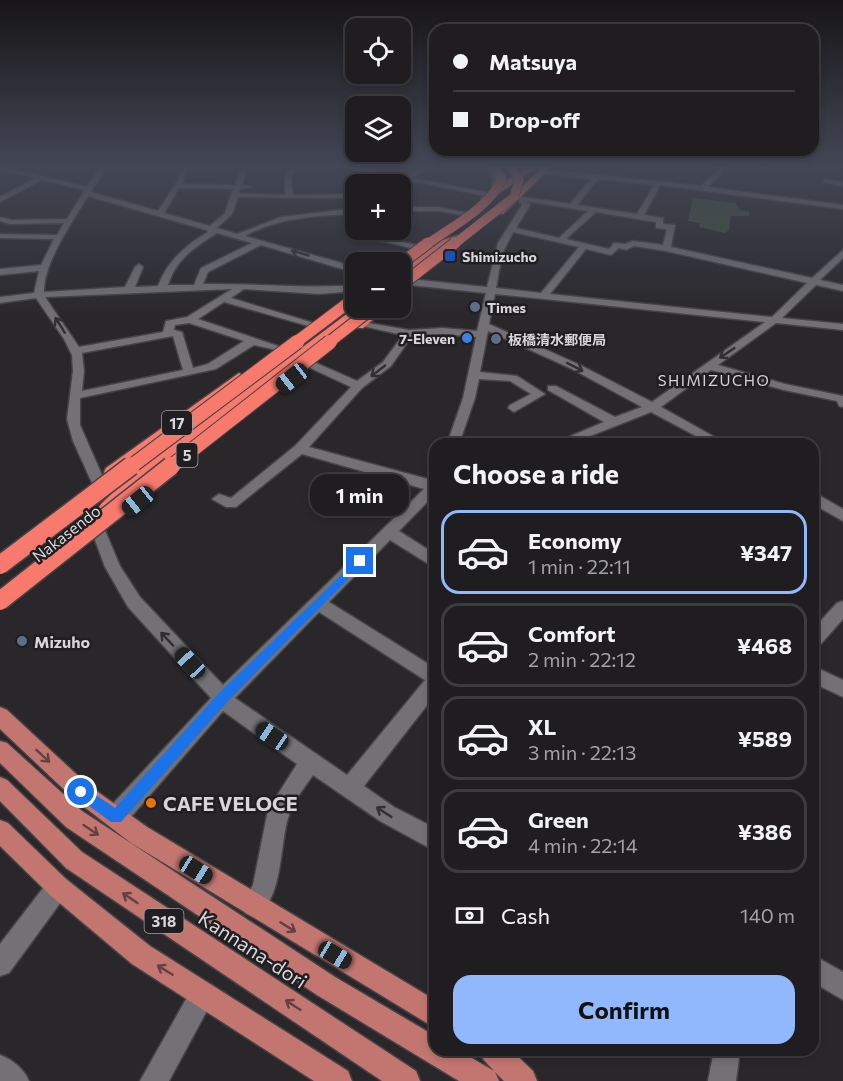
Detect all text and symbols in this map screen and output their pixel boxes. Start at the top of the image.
map controls [345,18,411,318]
button: locate [345,18,411,84]
text: Matsuya [489,48,577,75]
button: layers [345,96,411,162]
text: Drop-off [489,106,580,133]
button: + [345,174,411,240]
one-way arrow [291,247,310,258]
place label: Shimizucho [462,248,537,265]
marker: Shimizucho [443,249,457,263]
button: − [345,252,411,318]
place label: Times [487,299,527,316]
marker: Times [468,300,482,314]
one-way arrow [54,317,66,334]
place label: 7-Eleven [399,330,455,347]
marker: 7-Eleven [460,331,474,345]
place label: 板橋清水郵便局 [508,331,606,348]
marker: 板橋清水郵便局 [489,332,503,346]
one-way arrow [719,347,736,359]
car [272,360,312,396]
one-way arrow [566,361,583,373]
one-way arrow [370,364,386,377]
district label: SHIMIZUCHO [658,371,770,389]
road number: 17 [162,411,192,435]
road number: 5 [176,443,198,467]
text: Choose a ride [453,457,619,490]
callout: 1 min [310,474,410,516]
car [118,483,158,519]
text: 1 min [336,483,383,507]
street label: Nakasendo [28,501,104,565]
icon: car [456,525,510,579]
text: Economy [528,527,622,554]
text: ¥347 [740,539,792,566]
route end [346,547,373,574]
text: 1 min · 22:11 [528,554,631,578]
icon: car [456,618,510,672]
text: Comfort [528,620,616,647]
one-way arrow [160,631,175,646]
place label: Mizuho [34,632,91,651]
text: ¥468 [737,632,792,659]
marker: Mizuho [15,634,29,648]
car [171,644,209,682]
text: 2 min · 22:12 [528,647,636,671]
icon: car [456,711,510,765]
text: XL [528,713,556,740]
car [252,718,292,754]
text: ¥589 [738,725,792,752]
text: 3 min · 22:13 [528,740,637,764]
one-way arrow [35,749,50,763]
route start [67,778,94,805]
place label: CAFE VELOCE [163,791,298,815]
marker: CAFE VELOCE [144,796,158,810]
icon: car [456,804,510,858]
one-way arrow [376,805,393,817]
text: Green [528,806,589,833]
text: ¥386 [738,818,792,845]
one-way arrow [82,824,99,836]
text: 4 min · 22:14 [528,833,638,857]
car [176,853,216,887]
one-way arrow [123,892,139,904]
icon: cash [453,899,486,932]
text: Cash [501,902,550,929]
text: 140 m [740,903,795,927]
street label: Kannana-dori [194,905,312,993]
road number: 318 [144,909,184,933]
one-way arrow [279,922,296,934]
car [315,938,355,972]
one-way arrow [157,964,174,976]
button: Confirm [453,975,795,1044]
one-way arrow [285,999,302,1011]

